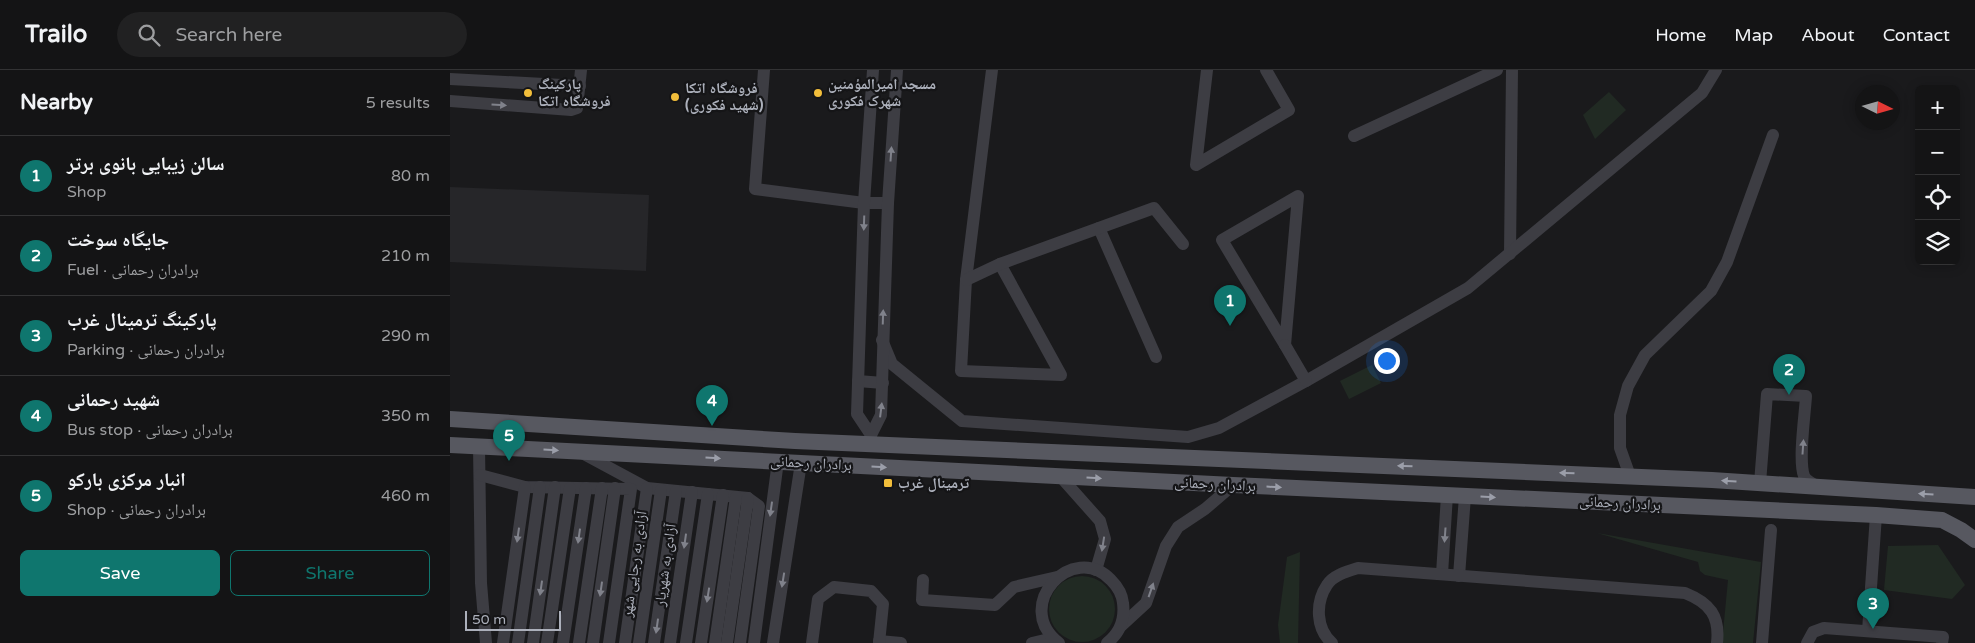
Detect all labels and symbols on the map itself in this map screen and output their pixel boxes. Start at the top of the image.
place label: پارکینگ فروشگاه اتکا [538,75,611,110]
place label: مسجد امیرالمؤمنین شهرک فکوری [828,75,936,110]
place label: فروشگاه اتکا (شهید فکوری) [685,79,764,114]
north arrow [1855,85,1900,130]
marker: پارکینگ فروشگاه اتکا [522,87,534,99]
marker: مسجد امیرالمؤمنین شهرک فکوری [812,87,824,99]
marker: فروشگاه اتکا (شهید فکوری) [669,91,681,103]
one-way arrow [491,101,507,109]
one-way arrow [887,146,895,162]
one-way arrow [859,216,867,232]
pin: 1 [1214,285,1246,326]
one-way arrow [880,308,888,324]
your location [1374,348,1400,374]
pin: 2 [1773,354,1805,395]
pin: 4 [696,385,728,426]
one-way arrow [877,401,885,417]
pin: 5 [493,420,525,461]
one-way arrow [1799,439,1807,455]
one-way arrow [543,447,559,455]
street label: برادران رحمانی [770,452,852,475]
one-way arrow [706,455,722,463]
one-way arrow [1396,462,1412,470]
one-way arrow [871,463,887,471]
one-way arrow [1559,469,1575,477]
street label: برادران رحمانی [1174,473,1256,496]
place label: ترمینال غرب [898,474,969,492]
one-way arrow [1086,474,1102,482]
one-way arrow [1721,476,1737,484]
marker: ترمینال غرب [882,477,894,489]
one-way arrow [1266,484,1282,492]
one-way arrow [1918,489,1934,497]
street label: برادران رحمانی [1579,492,1661,515]
one-way arrow [1481,494,1497,502]
one-way arrow [767,502,775,518]
street label: آزادی به رجایی شهر [617,508,652,619]
street label: آزادی به شهریار [650,521,681,609]
one-way arrow [1440,527,1448,543]
one-way arrow [514,528,522,544]
one-way arrow [574,528,582,544]
one-way arrow [681,533,689,549]
one-way arrow [1099,536,1107,552]
one-way arrow [779,573,787,589]
one-way arrow [537,580,545,596]
one-way arrow [597,581,605,597]
one-way arrow [1147,582,1155,597]
one-way arrow [704,588,712,604]
pin: 3 [1857,588,1889,629]
scale bar [465,608,561,631]
one-way arrow [653,618,661,634]

